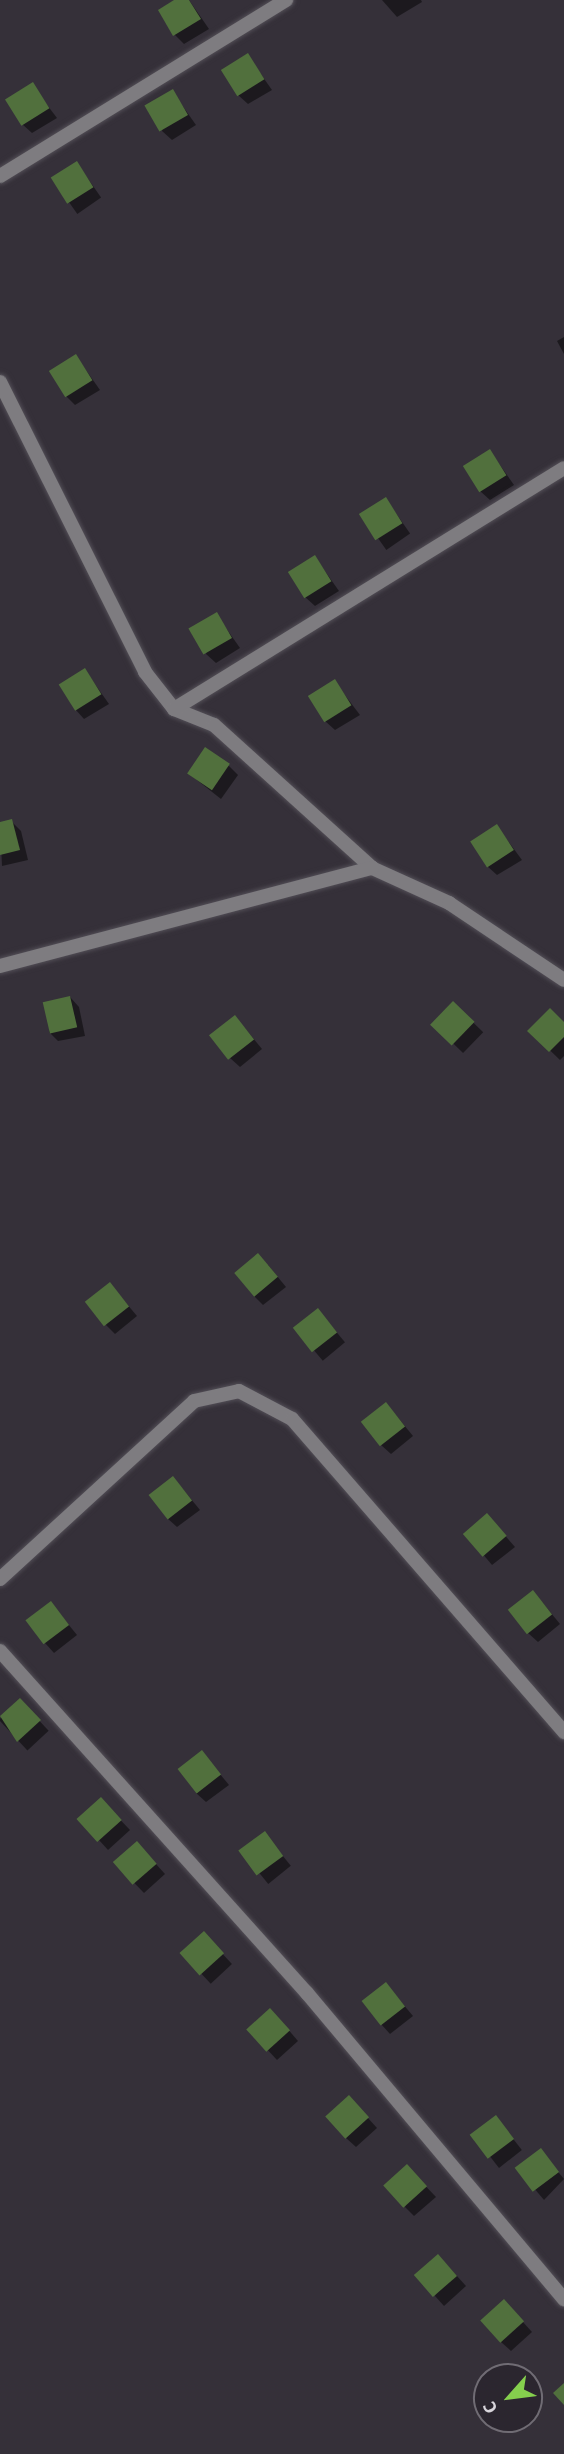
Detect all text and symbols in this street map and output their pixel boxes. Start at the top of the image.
north arrow [473,2363,543,2433]
text: С [480,2398,502,2416]

